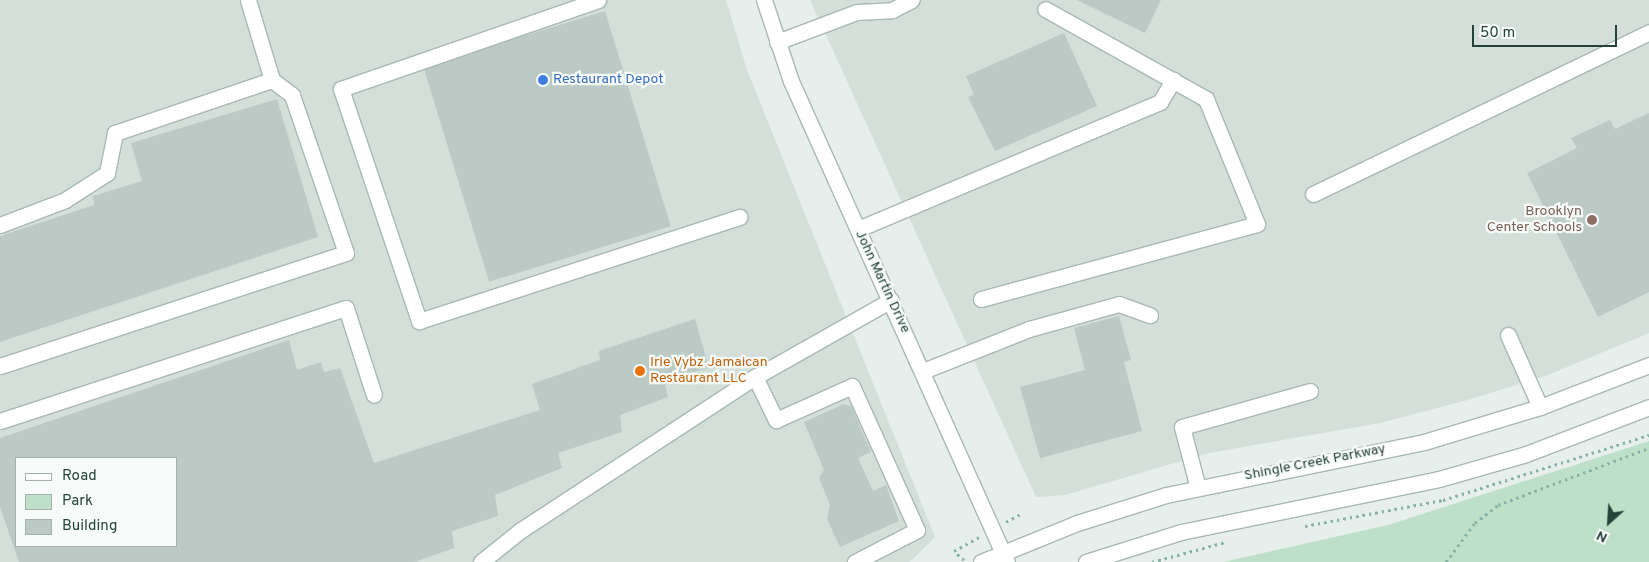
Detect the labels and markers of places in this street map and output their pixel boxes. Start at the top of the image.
place label: Restaurant Depot [553,72,663,88]
marker: Restaurant Depot [537,74,549,86]
place label: Brooklyn Center Schools [1487,204,1582,236]
marker: Brooklyn Center Schools [1586,214,1598,226]
place label: Irie Vybz Jamaican Restaurant LLC [650,355,768,388]
marker: Irie Vybz Jamaican Restaurant LLC [634,365,646,377]

